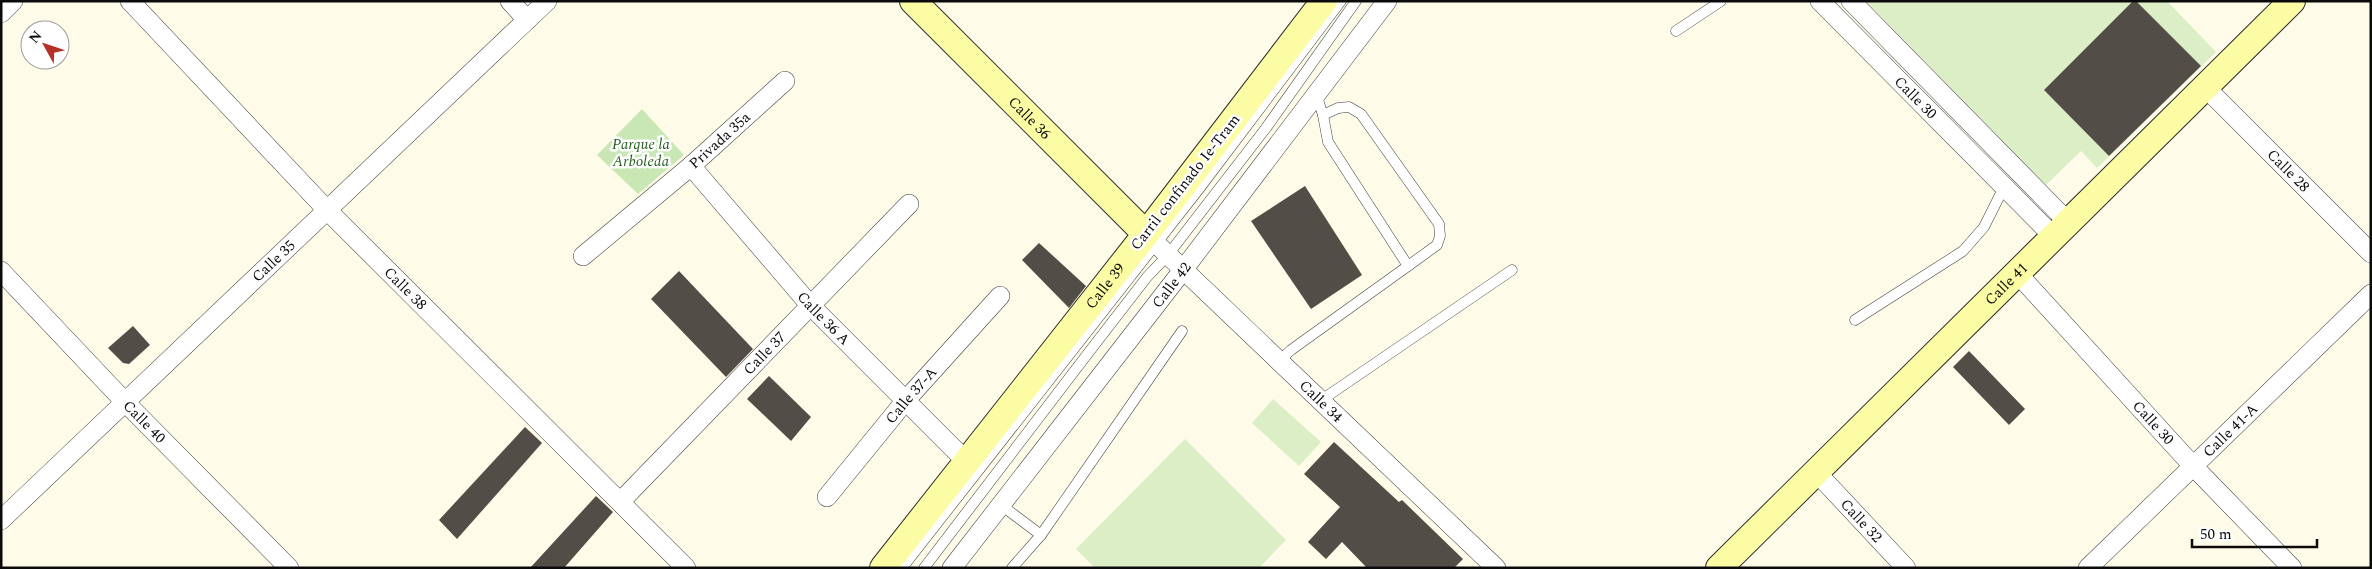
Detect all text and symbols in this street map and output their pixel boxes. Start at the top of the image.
north arrow [20,20,70,70]
text: N [24,26,47,48]
street label: Calle 30 [1889,71,1942,125]
street label: Calle 36 [1002,91,1057,145]
street label: Privada 35a [684,106,756,175]
street label: Carril confinado Ie-Tram [1125,109,1246,255]
park label: Parque la Arboleda [612,133,670,173]
street label: Calle 28 [2261,144,2315,198]
street label: Calle 35 [247,235,301,288]
street label: Calle 42 [1146,257,1197,313]
street label: Calle 41 [1980,257,2033,311]
street label: Calle 39 [1080,258,1131,314]
street label: Calle 38 [378,262,432,315]
street label: Calle 36 A [791,286,855,351]
street label: Calle 37 [738,326,791,381]
street label: Calle 37-A [880,362,943,429]
street label: Calle 34 [1294,375,1348,428]
street label: Calle 40 [117,395,171,449]
street label: Calle 30 [2127,396,2179,450]
street label: Calle 41-A [2198,398,2264,463]
street label: Calle 32 [1835,494,1888,548]
scale bar [2192,516,2317,548]
text: 50 m [2200,523,2232,546]

